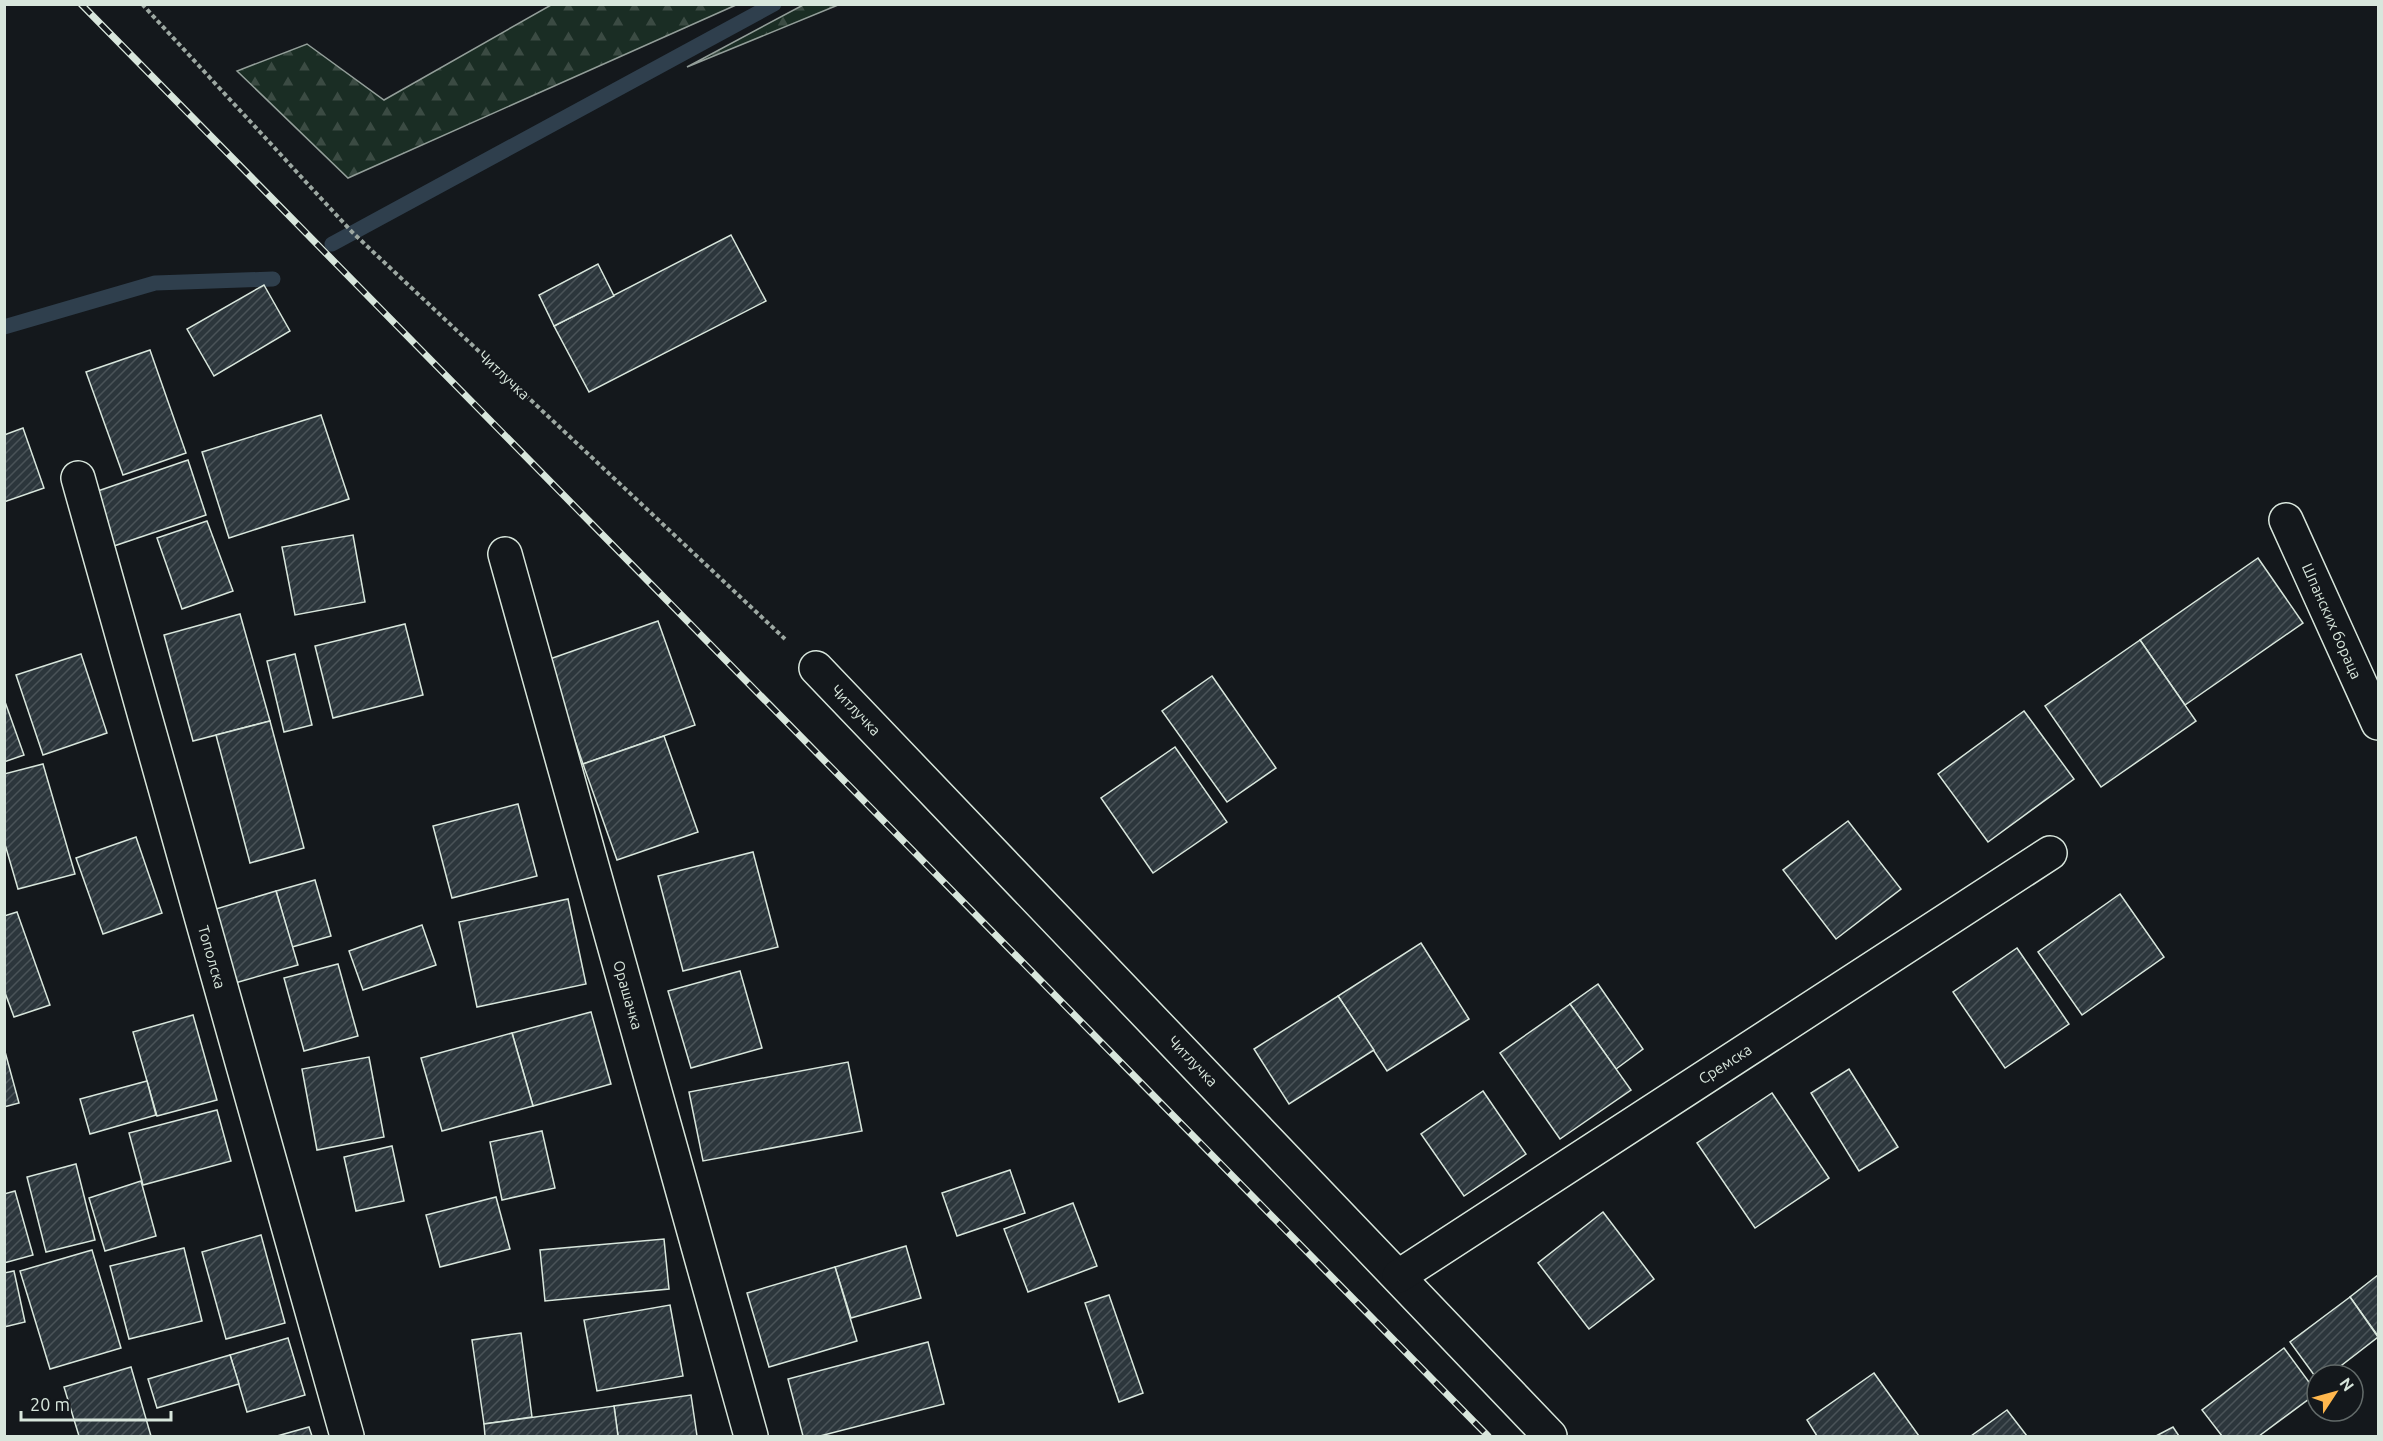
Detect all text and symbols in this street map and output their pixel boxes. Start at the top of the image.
street label: Читлучка [475,347,533,403]
street label: Шпанских бораца [2299,561,2365,681]
street label: Читлучка [828,681,884,739]
street label: Тополска [195,923,229,991]
street label: Орашачка [610,958,646,1032]
street label: Читлучка [1165,1032,1221,1090]
street label: Сремска [1695,1041,1755,1087]
north arrow [2305,1363,2365,1423]
text: N [2336,1374,2358,1394]
scale bar [21,1384,171,1422]
text: 20 m [30,1394,70,1414]

